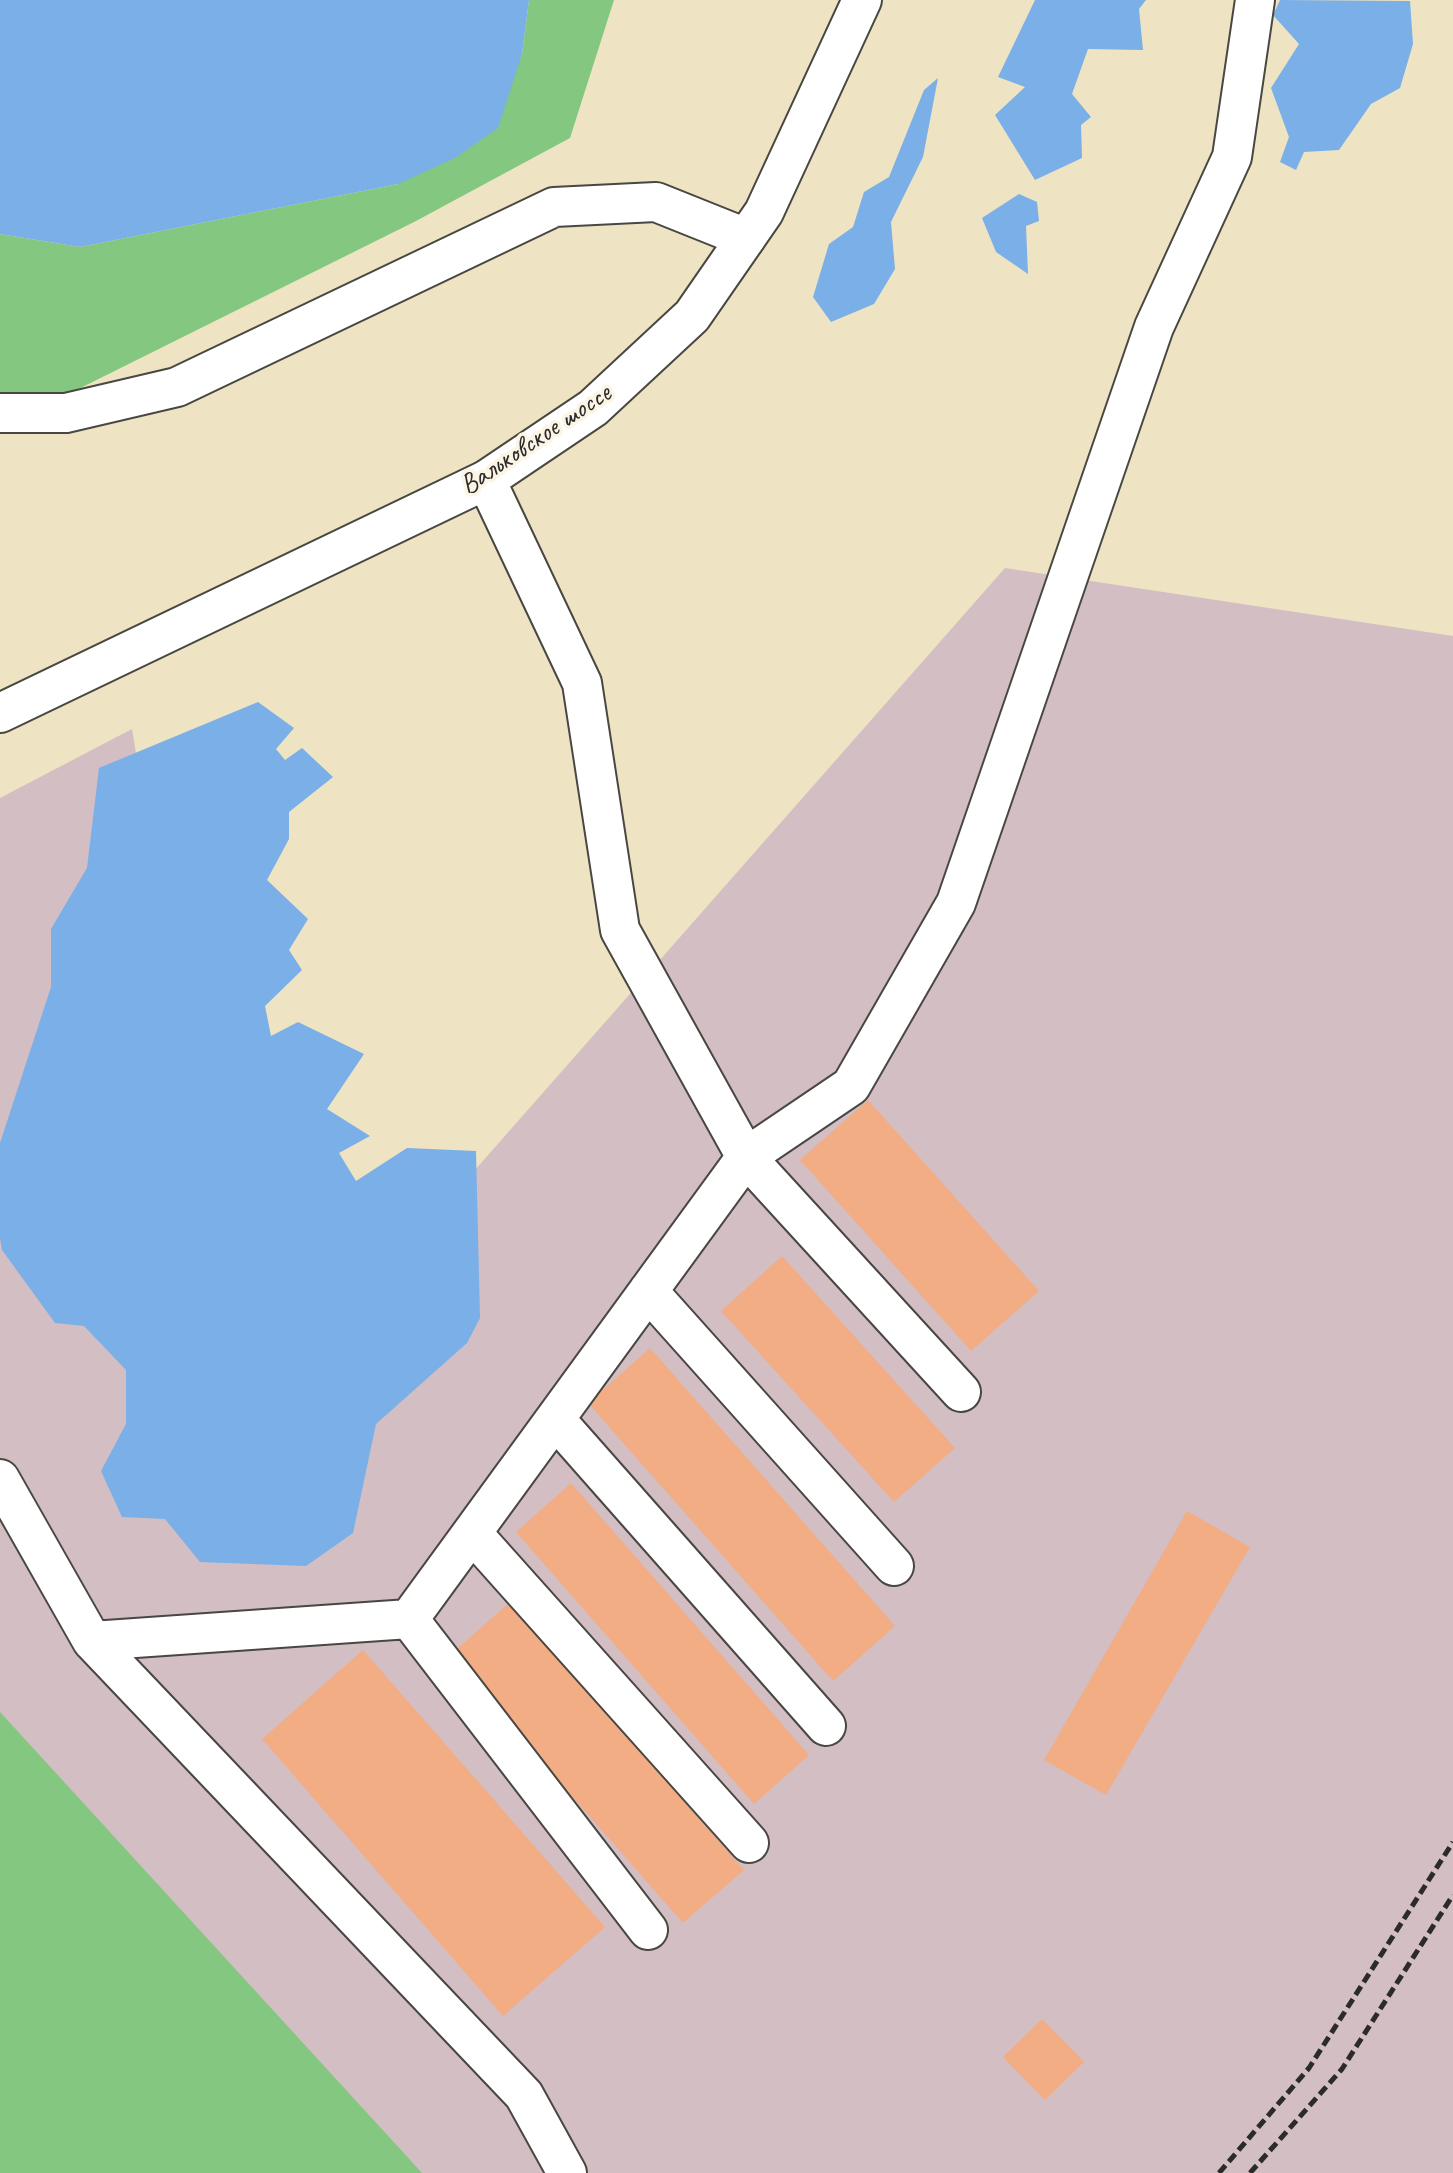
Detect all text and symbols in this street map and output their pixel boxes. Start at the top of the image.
street label: Вальковское шоссе [454,377,618,503]

